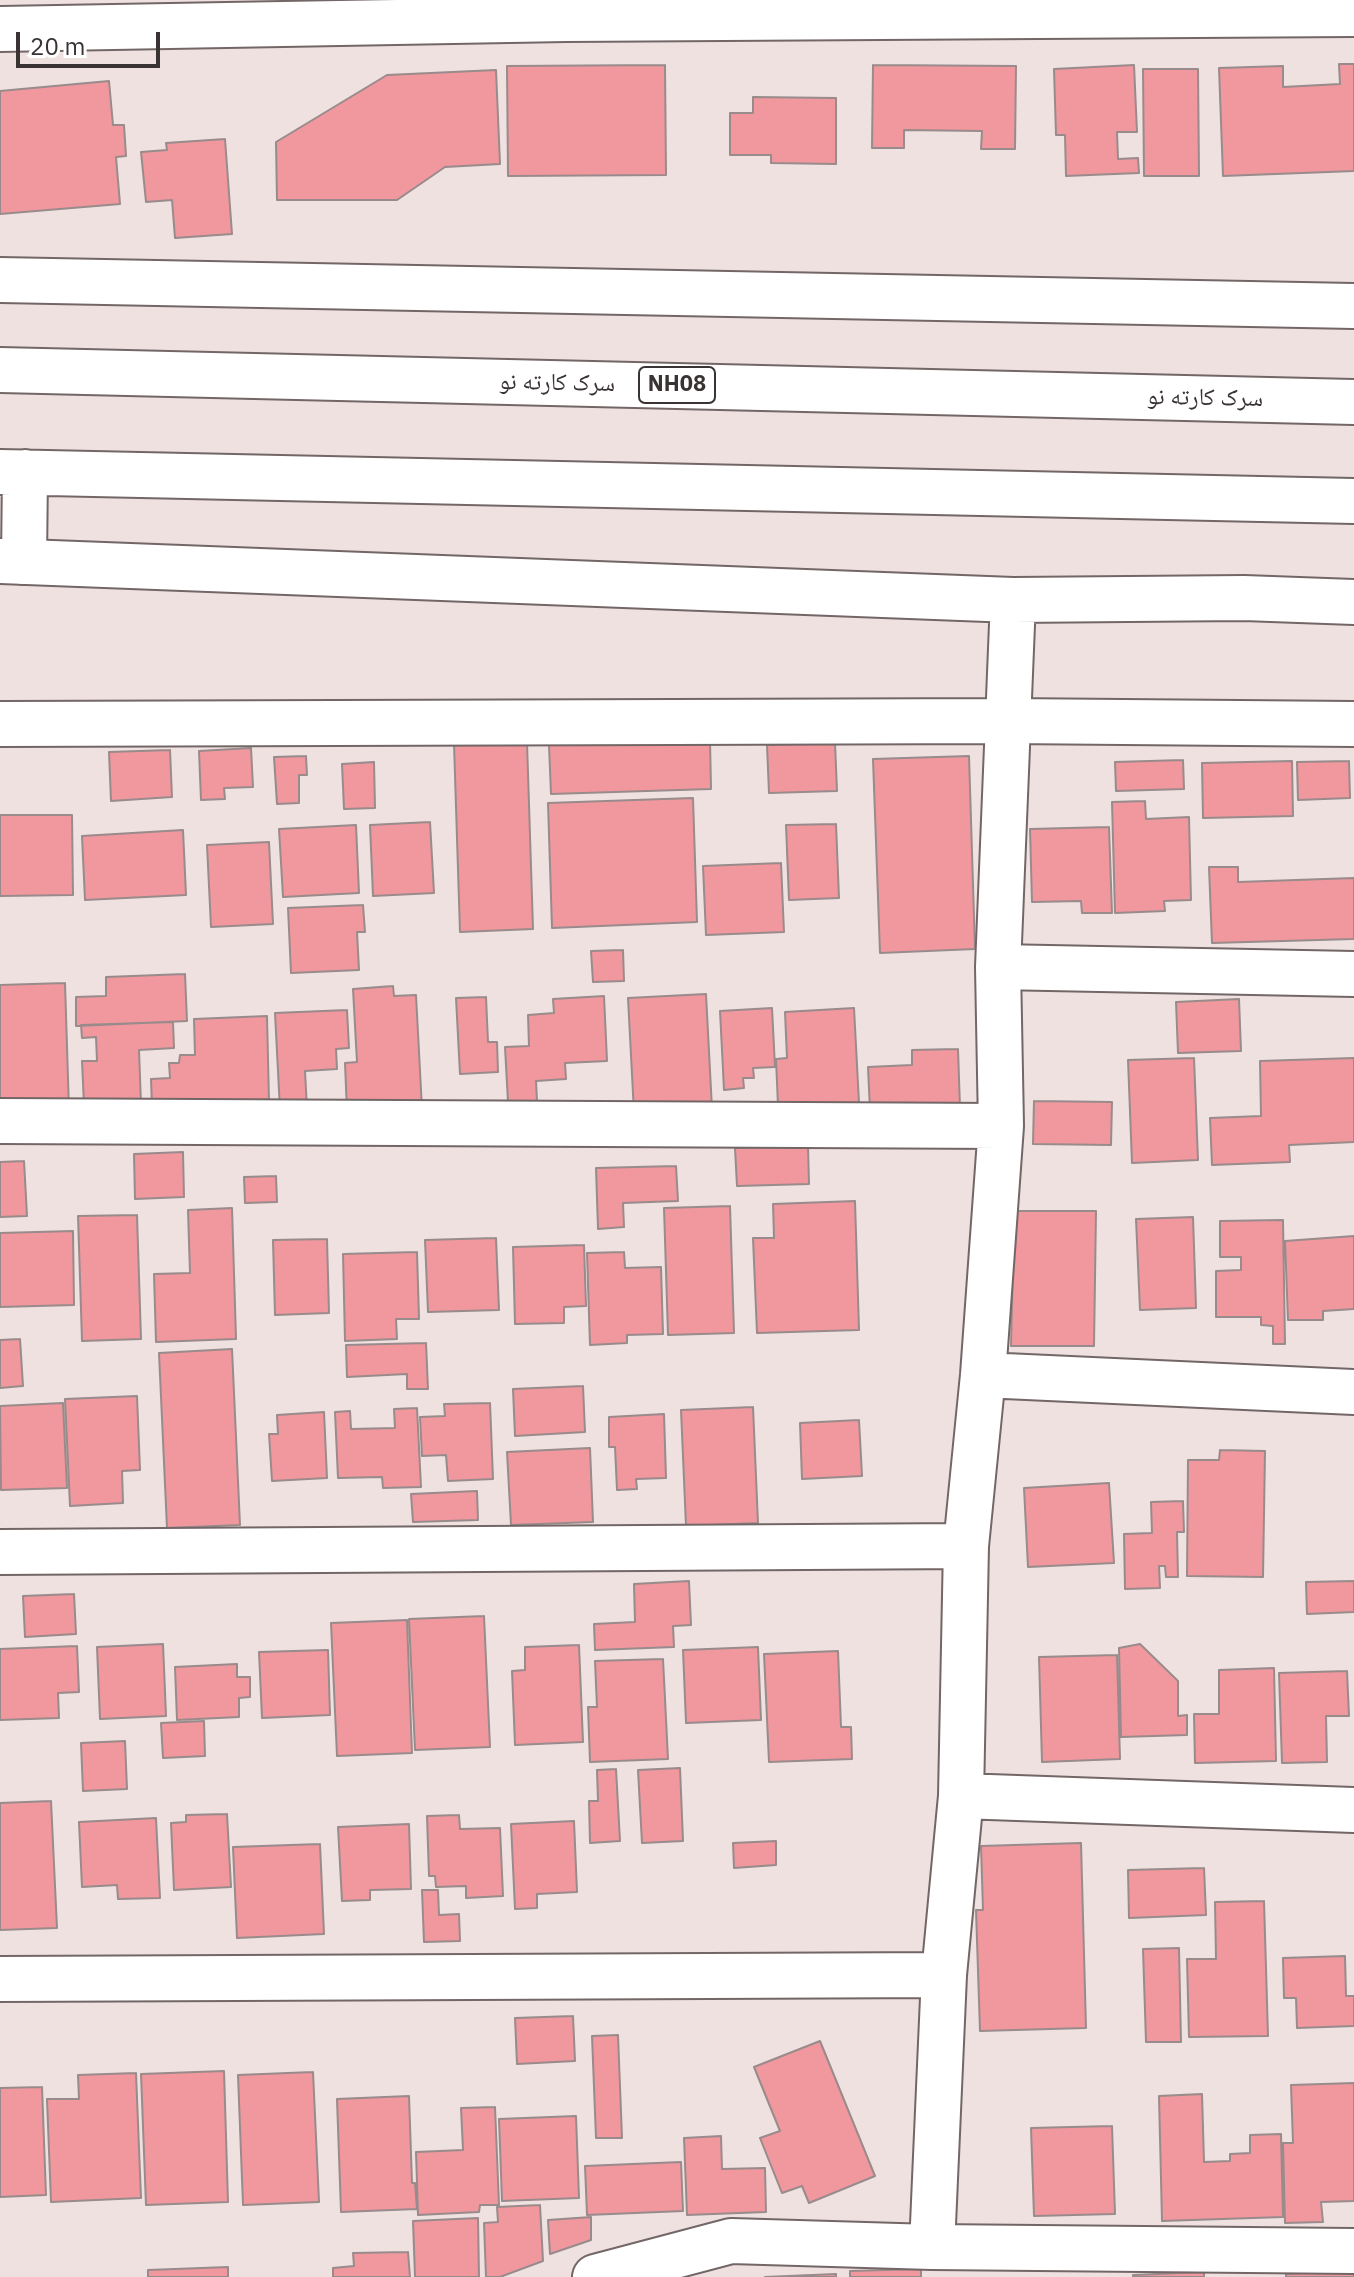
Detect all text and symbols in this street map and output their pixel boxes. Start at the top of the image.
scale bar [20,16,164,66]
text: 20 m [30,30,85,62]
road number: NH08 [639,367,715,403]
street label: سرک کارته نو [499,368,615,398]
street label: سرک کارته نو [1147,383,1263,413]

